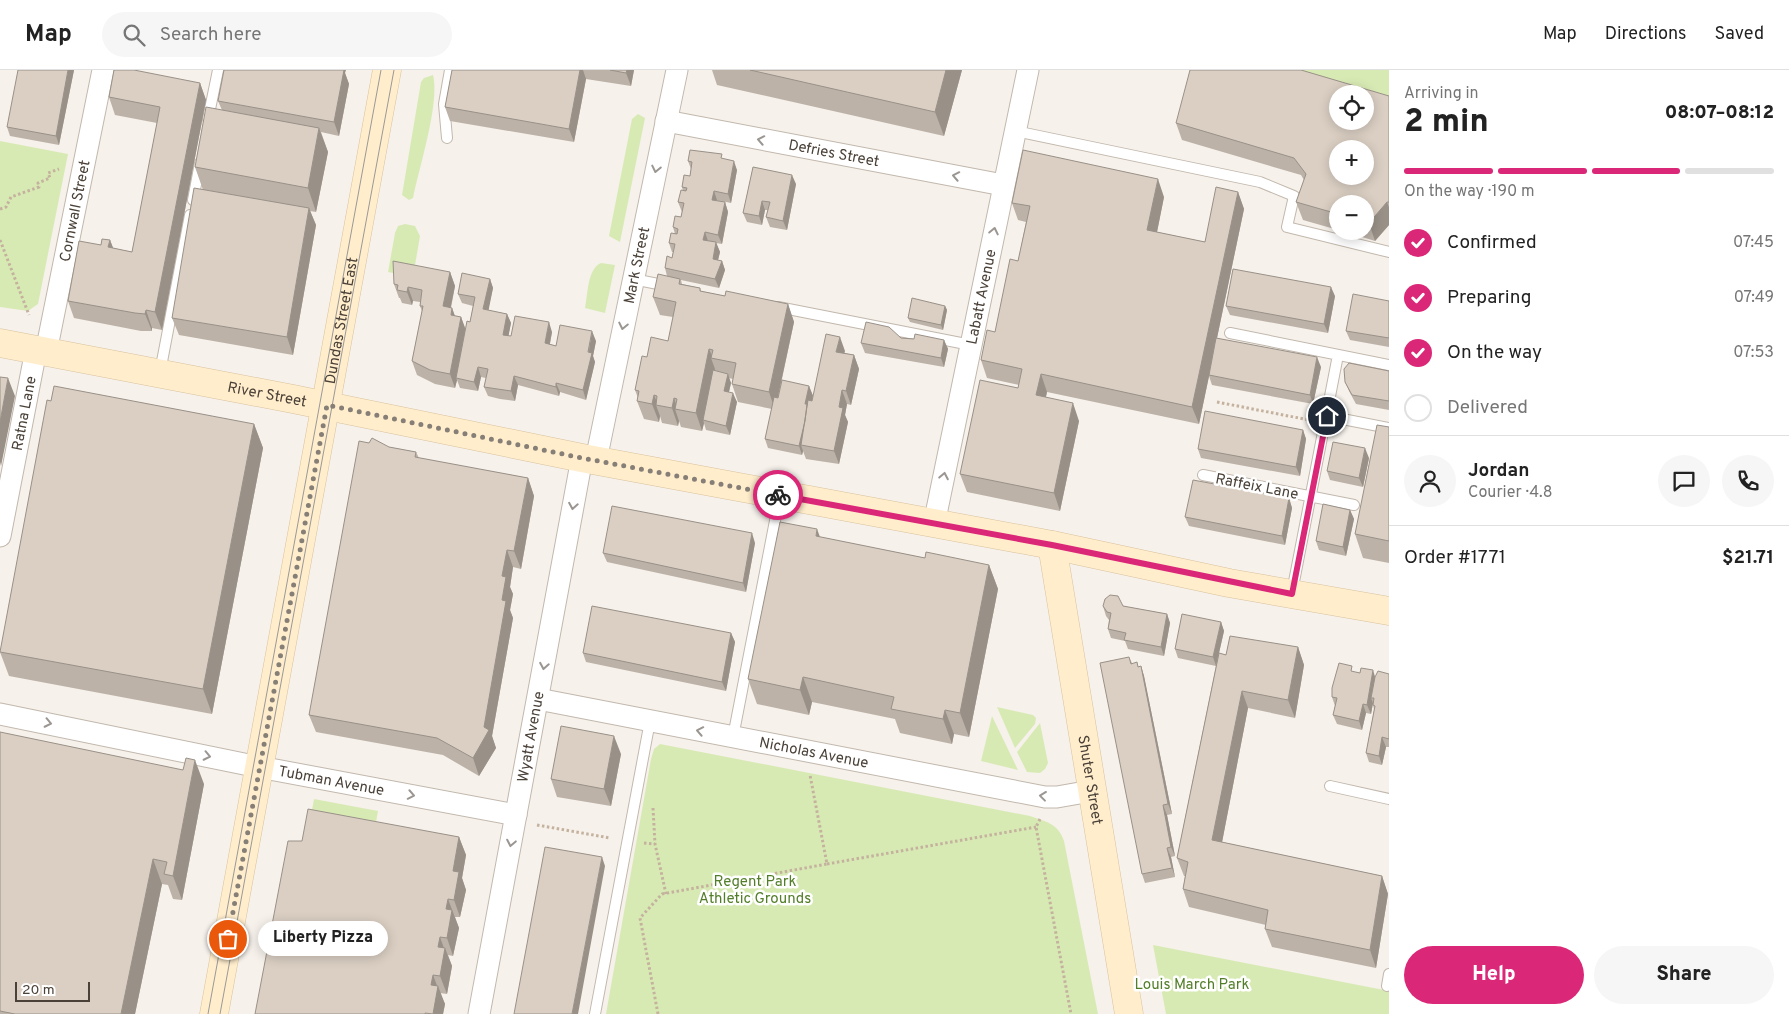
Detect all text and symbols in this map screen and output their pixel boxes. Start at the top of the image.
search box [102,12,452,57]
text: Map [25,20,72,50]
icon: search [120,21,148,49]
text: Search here [160,23,261,47]
text: Map [1543,23,1577,46]
text: Directions [1605,23,1687,46]
text: Saved [1715,23,1764,46]
text: Arriving in [1404,84,1479,104]
map controls [1329,85,1374,240]
button: locate [1329,85,1374,130]
text: 08:07–08:12 [1665,101,1774,125]
text: 2 min [1404,103,1489,143]
one-way arrow [757,135,766,145]
street label: Defries Street [787,136,881,172]
button: + [1329,140,1374,185]
street label: Cornwall Street [56,159,96,264]
one-way arrow [651,165,662,173]
one-way arrow [951,172,960,182]
text: On the way · 190 m [1404,182,1534,202]
button: − [1329,195,1374,240]
street label: Mark Street [621,225,655,306]
one-way arrow [988,226,999,235]
icon: check [1404,229,1432,257]
text: Confirmed [1447,231,1537,255]
text: 07:45 [1733,233,1774,253]
street label: Labatt Avenue [963,248,1002,346]
street label: Dundas Street East [322,256,363,386]
icon: check [1404,284,1432,312]
text: Preparing [1447,286,1531,310]
text: 07:49 [1734,288,1774,308]
one-way arrow [618,322,629,331]
icon: check [1404,339,1432,367]
text: On the way [1447,341,1542,365]
text: 07:53 [1733,343,1774,363]
street label: Ratna Lane [9,375,42,453]
street label: River Street [226,379,308,413]
pin [1306,395,1348,437]
text: Delivered [1447,396,1528,420]
icon: home [1313,402,1341,430]
button: person [1404,455,1456,507]
button: chat [1658,455,1710,507]
button: phone [1722,455,1774,507]
text: Jordan [1468,459,1530,483]
courier [753,470,803,520]
street label: Raffeix Lane [1214,470,1300,505]
one-way arrow [938,471,949,480]
icon: bike [764,481,792,509]
text: Courier · 4.8 [1468,483,1552,503]
one-way arrow [568,501,579,510]
text: Order #1771 [1404,546,1506,570]
text: $21.71 [1722,546,1774,570]
one-way arrow [540,661,550,670]
street label: Wyatt Avenue [514,690,550,784]
one-way arrow [43,718,52,728]
one-way arrow [696,726,705,736]
street label: Nicholas Avenue [757,734,870,774]
street label: Shuter Street [1072,734,1106,826]
one-way arrow [203,750,211,761]
street label: Tubman Avenue [277,763,386,801]
one-way arrow [406,789,415,800]
one-way arrow [1038,791,1046,802]
one-way arrow [506,838,517,847]
park label: Regent Park Athletic Grounds [699,873,811,909]
pin [207,918,249,960]
callout: Liberty Pizza [258,922,388,956]
icon: bag [214,925,242,953]
text: Liberty Pizza [273,928,373,948]
button: Help [1404,946,1584,1004]
button: Share [1594,946,1774,1004]
park label: Louis March Park [1134,976,1250,995]
scale bar [15,979,90,1002]
text: 20 m [22,982,55,999]

